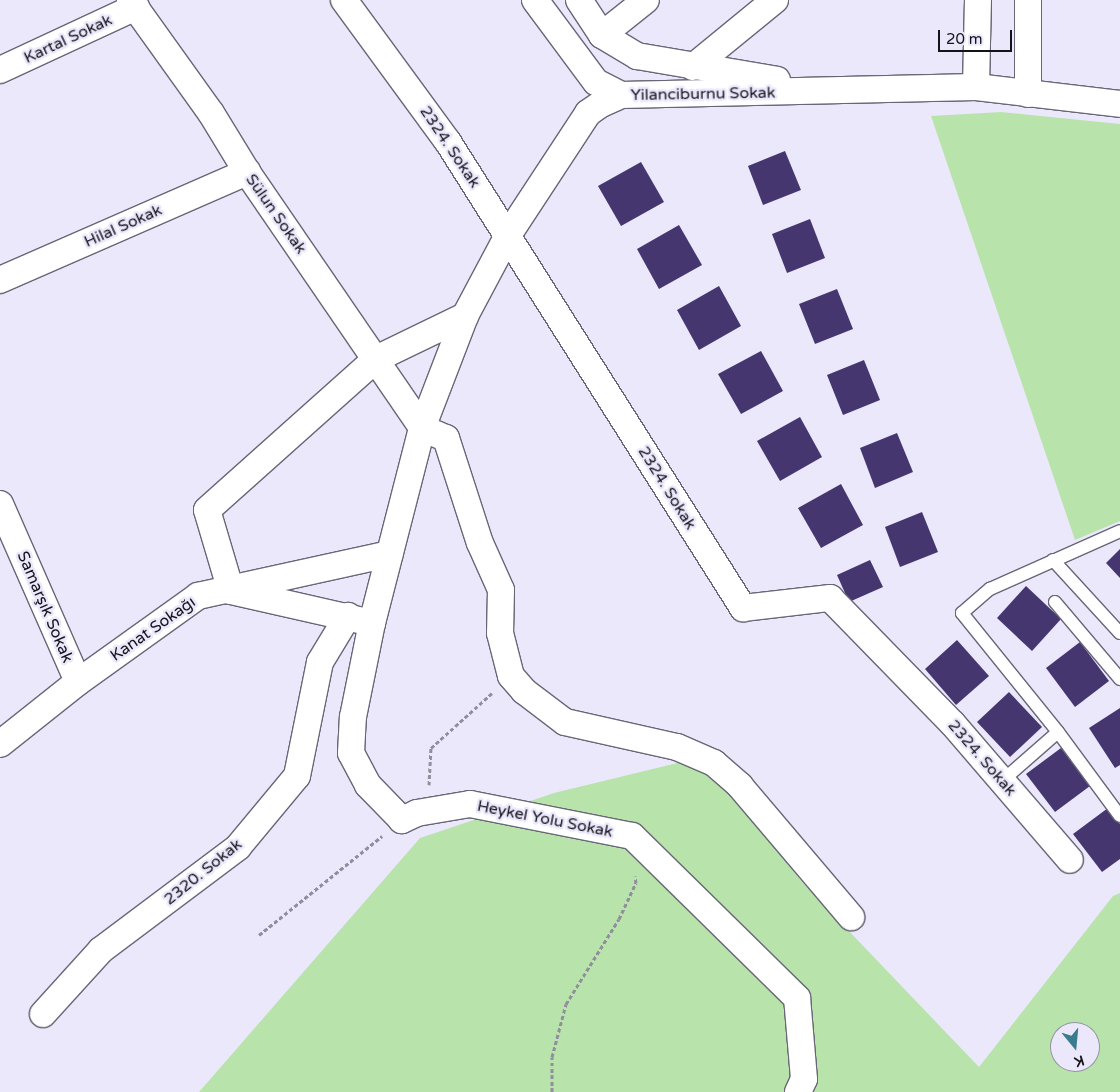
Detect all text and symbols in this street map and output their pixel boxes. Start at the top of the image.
street label: Kartal Sokak [21,10,115,68]
scale bar [940,20,1014,52]
text: 20 m [946,30,983,48]
street label: Yilanciburnu Sokak [630,83,776,105]
street label: 2324. Sokak [416,103,484,191]
street label: Sülun Sokak [241,170,311,258]
street label: Hilal Sokak [81,200,165,252]
street label: 2324. Sokak [634,443,700,533]
street label: Samarşık Sokak [13,548,77,666]
street label: Kanat Sokağı [107,593,199,665]
street label: 2324. Sokak [944,716,1020,800]
street label: Heykel Yolu Sokak [476,796,614,842]
street label: 2320. Sokak [160,835,246,909]
north arrow [1050,1022,1100,1072]
text: K [1072,1051,1086,1070]

